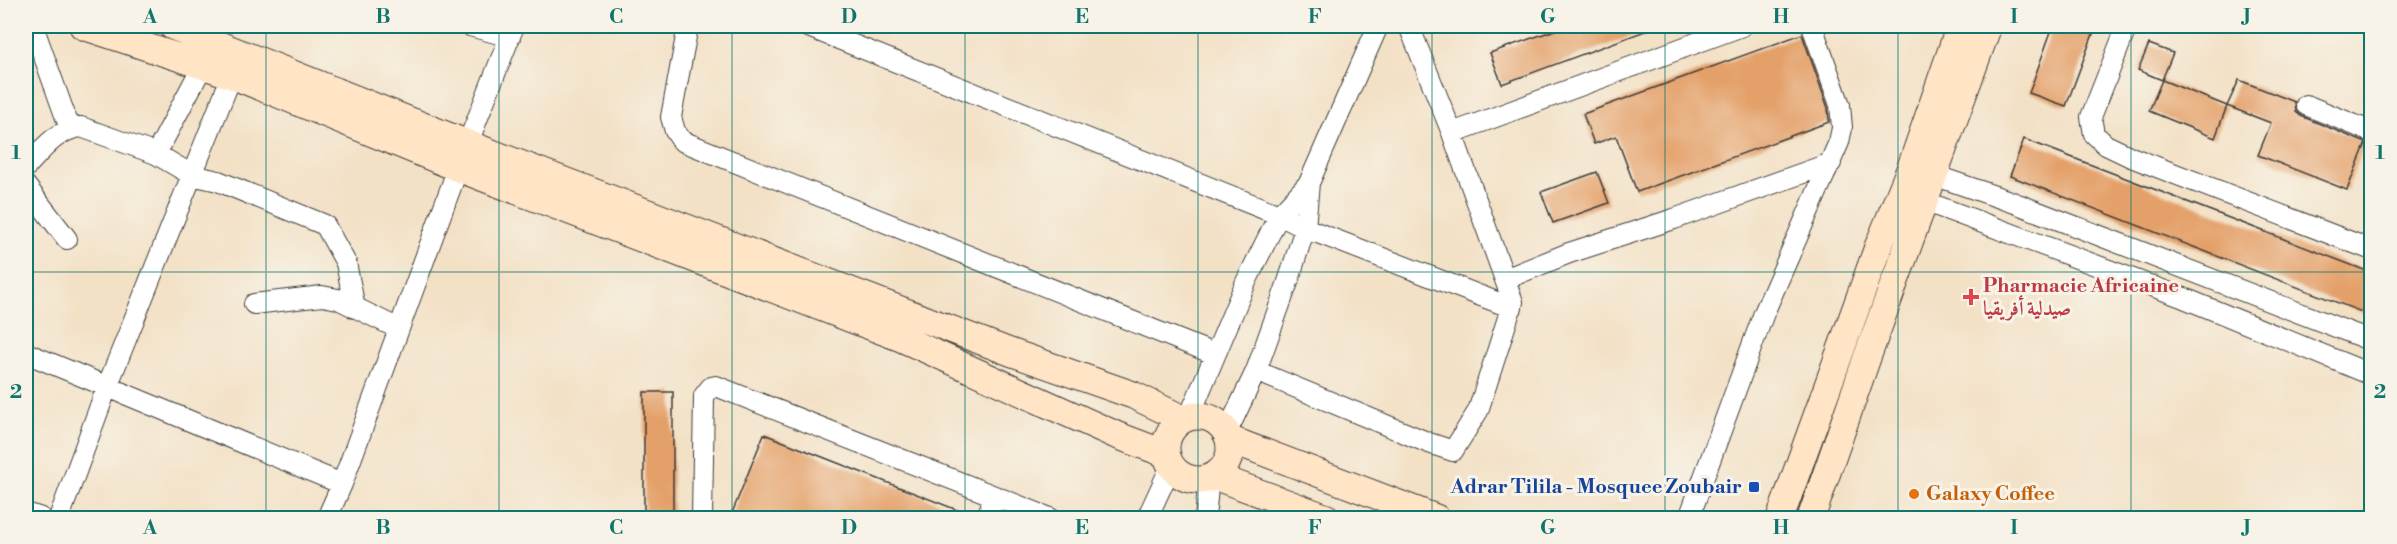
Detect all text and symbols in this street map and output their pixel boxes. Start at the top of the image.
text: A [142,5,158,30]
text: B [375,5,391,30]
text: C [609,5,623,30]
text: D [841,5,857,30]
text: E [1075,5,1089,30]
text: F [1308,5,1322,30]
text: G [1540,5,1556,30]
text: H [1773,5,1790,30]
text: I [2010,5,2018,30]
text: J [2240,5,2251,30]
text: 1 [11,141,21,166]
text: 1 [2375,141,2385,166]
place label: Pharmacie Africaine صيدلية أفريقيا [1983,274,2179,322]
marker: Pharmacie Africaine صيدلية أفريقيا [1964,290,1978,304]
text: 2 [10,380,22,405]
text: 2 [2374,380,2386,405]
place label: Adrar Tilila - Mosquee Zoubair [1449,475,1742,500]
marker: Adrar Tilila - Mosquee Zoubair [1747,480,1761,494]
place label: Galaxy Coffee [1926,482,2055,507]
marker: Galaxy Coffee [1907,487,1921,501]
text: A [142,516,158,541]
text: B [375,516,391,541]
text: C [609,516,623,541]
text: D [841,516,857,541]
text: E [1075,516,1089,541]
text: F [1308,516,1322,541]
text: G [1540,516,1556,541]
text: H [1773,516,1790,541]
text: I [2010,516,2018,541]
text: J [2240,516,2251,541]

